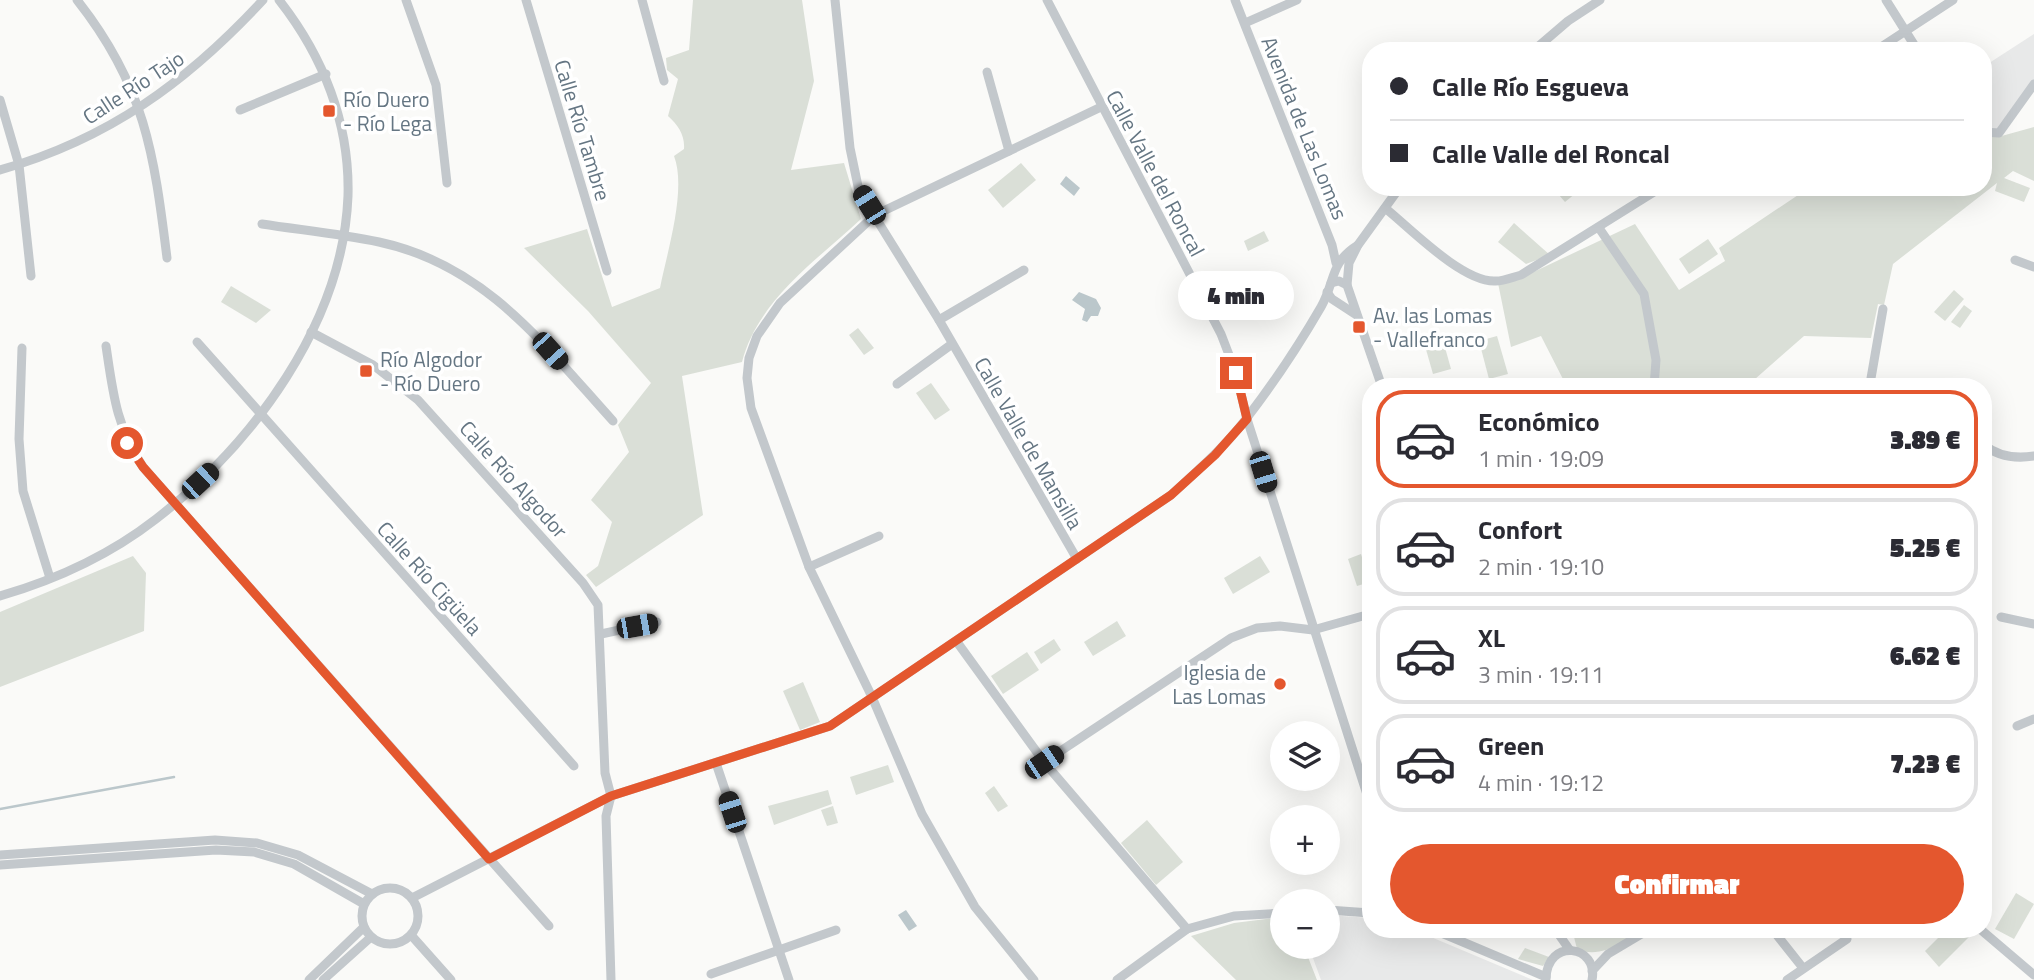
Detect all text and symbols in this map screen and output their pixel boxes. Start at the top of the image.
street label: Avenida de Las Lomas [1254,32,1356,224]
street label: Calle Río Tajo [76,42,190,132]
street label: Calle Río Tambre [546,55,620,205]
text: Calle Río Esgueva [1432,67,1629,106]
place label: Río Duero - Río Lega [343,83,432,139]
street label: Calle Valle del Roncal [1098,84,1214,262]
marker: Río Duero - Río Lega [321,103,337,119]
text: Calle Valle del Roncal [1432,134,1670,173]
car [849,182,890,228]
callout: 4 min [1178,272,1294,320]
text: 4 min [1207,278,1265,313]
place label: Av. las Lomas - Vallefranco [1373,299,1492,355]
marker: Av. las Lomas - Vallefranco [1351,319,1367,335]
car [529,328,572,374]
place label: Río Algodor - Río Duero [380,343,482,399]
street label: Calle Valle de Mansilla [967,351,1092,536]
route end [1220,357,1252,389]
marker: Río Algodor - Río Duero [358,363,374,379]
text: Económico [1478,402,1600,441]
icon: car [1394,408,1457,471]
street label: Calle Río Algodor [452,413,576,545]
text: 3.89 € [1890,420,1960,459]
route start [111,427,143,459]
text: 1 min · 19:09 [1478,441,1604,476]
car [1247,449,1280,495]
car [178,459,223,503]
text: Confort [1478,510,1562,549]
street label: Calle Río Cigüela [370,514,490,643]
icon: car [1394,516,1457,579]
text: 5.25 € [1890,528,1960,567]
text: 2 min · 19:10 [1478,549,1604,584]
car [615,612,660,640]
text: XL [1478,618,1505,657]
icon: car [1394,624,1457,687]
text: 6.62 € [1890,636,1960,675]
place label: Iglesia de Las Lomas [1172,656,1266,712]
text: 3 min · 19:11 [1478,657,1604,692]
marker: Iglesia de Las Lomas [1272,676,1288,692]
map controls [1270,721,1340,959]
button: layers [1270,721,1340,791]
text: Green [1478,726,1544,765]
icon: car [1394,732,1457,795]
car [1021,742,1068,782]
text: 7.23 € [1890,744,1960,783]
text: 4 min · 19:12 [1478,765,1604,800]
car [716,789,749,835]
button: + [1270,805,1340,875]
button: Confirmar [1390,844,1964,924]
button: − [1270,889,1340,959]

